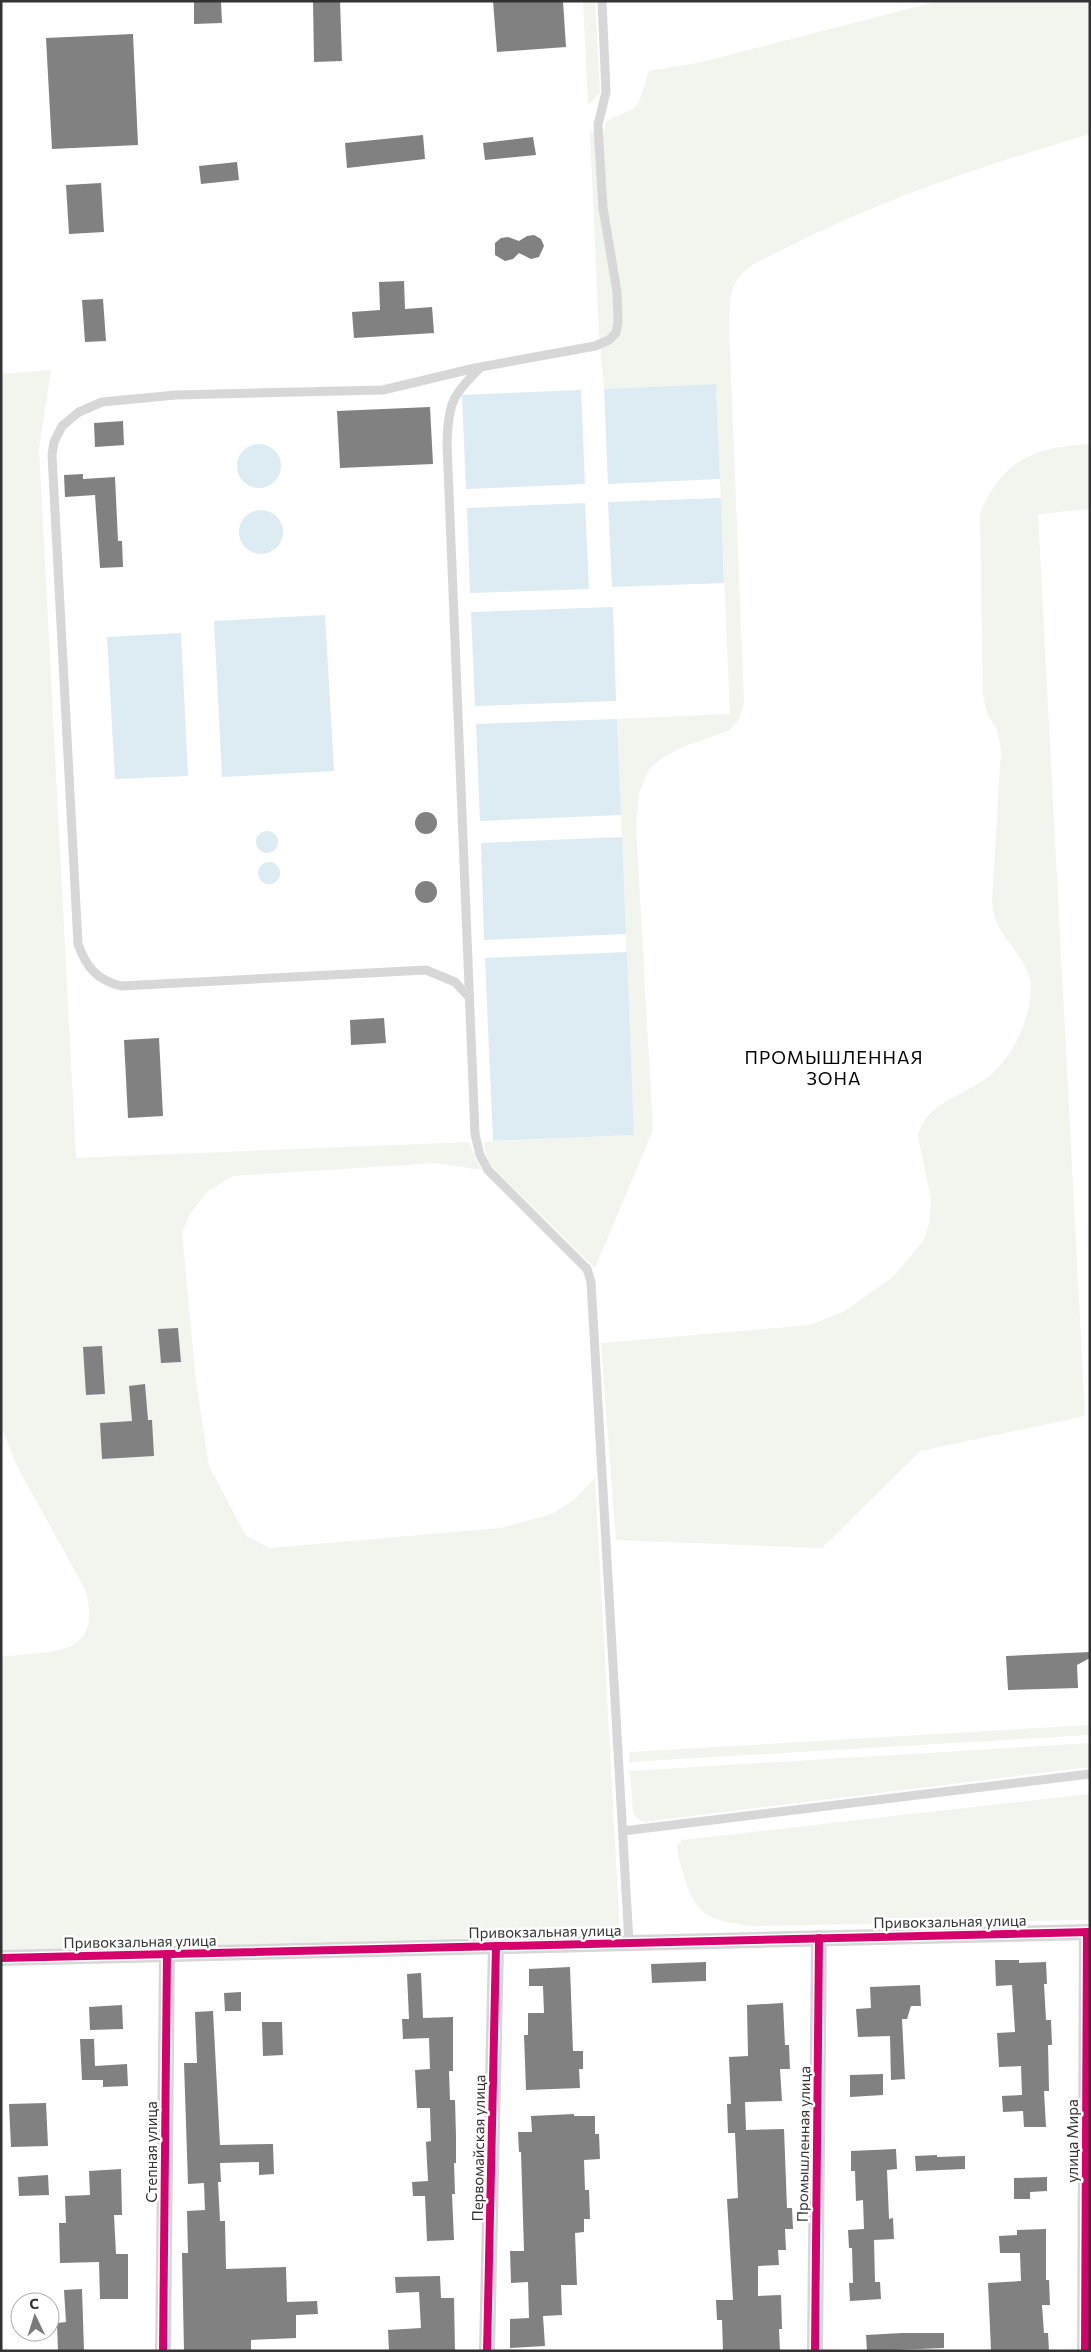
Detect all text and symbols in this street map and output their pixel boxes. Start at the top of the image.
district label: ПРОМЫШЛЕННАЯ ЗОНА [745,1046,923,1089]
street label: Привокзальная улица [873,1911,1027,1931]
street label: Привокзальная улица [468,1921,622,1941]
street label: Привокзальная улица [63,1931,217,1951]
street label: Промышленная улица [793,2066,813,2222]
street label: Первомайская улица [468,2074,488,2222]
street label: улица Мира [1063,2099,1081,2183]
street label: Степная улица [142,2101,160,2203]
north arrow [10,2292,60,2342]
text: С [29,2295,39,2312]

